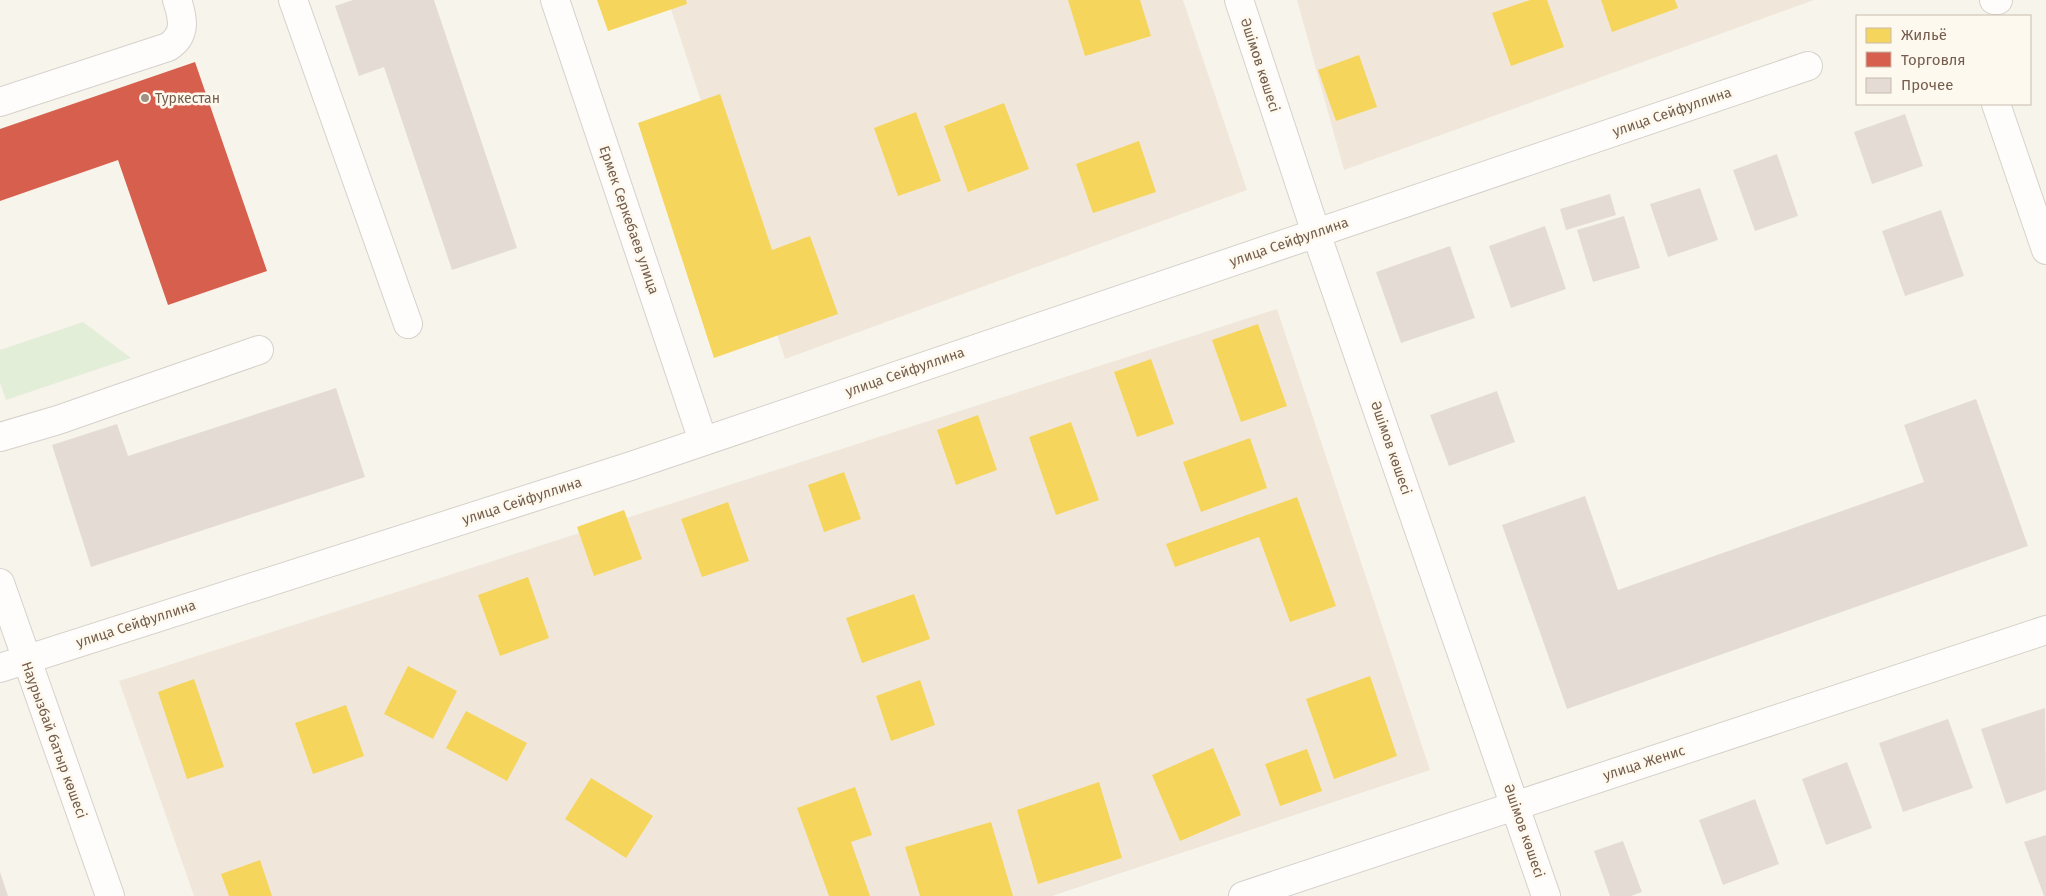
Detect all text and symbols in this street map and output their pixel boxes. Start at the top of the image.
legend [1856,15,2031,105]
street label: Әшімов көшесі [1237,16,1283,114]
text: Жильё [1901,26,1947,44]
text: Торговля [1901,51,1966,69]
text: Прочее [1901,76,1953,94]
street label: улица Сейфуллина [1610,84,1734,140]
place label: Туркестан [155,90,220,107]
marker: Туркестан [139,92,151,104]
street label: Ермек Серкебаев улица [596,144,662,296]
street label: улица Сейфуллина [1227,214,1351,270]
street label: улица Сейфуллина [843,344,967,400]
street label: Әшімов көшесі [1367,399,1415,497]
street label: улица Сейфуллина [460,474,584,528]
street label: улица Сейфуллина [74,597,198,651]
street label: Наурызбай батыр көшесі [18,659,90,821]
street label: улица Женис [1601,742,1687,784]
street label: Әшімов көшесі [1500,782,1548,880]

